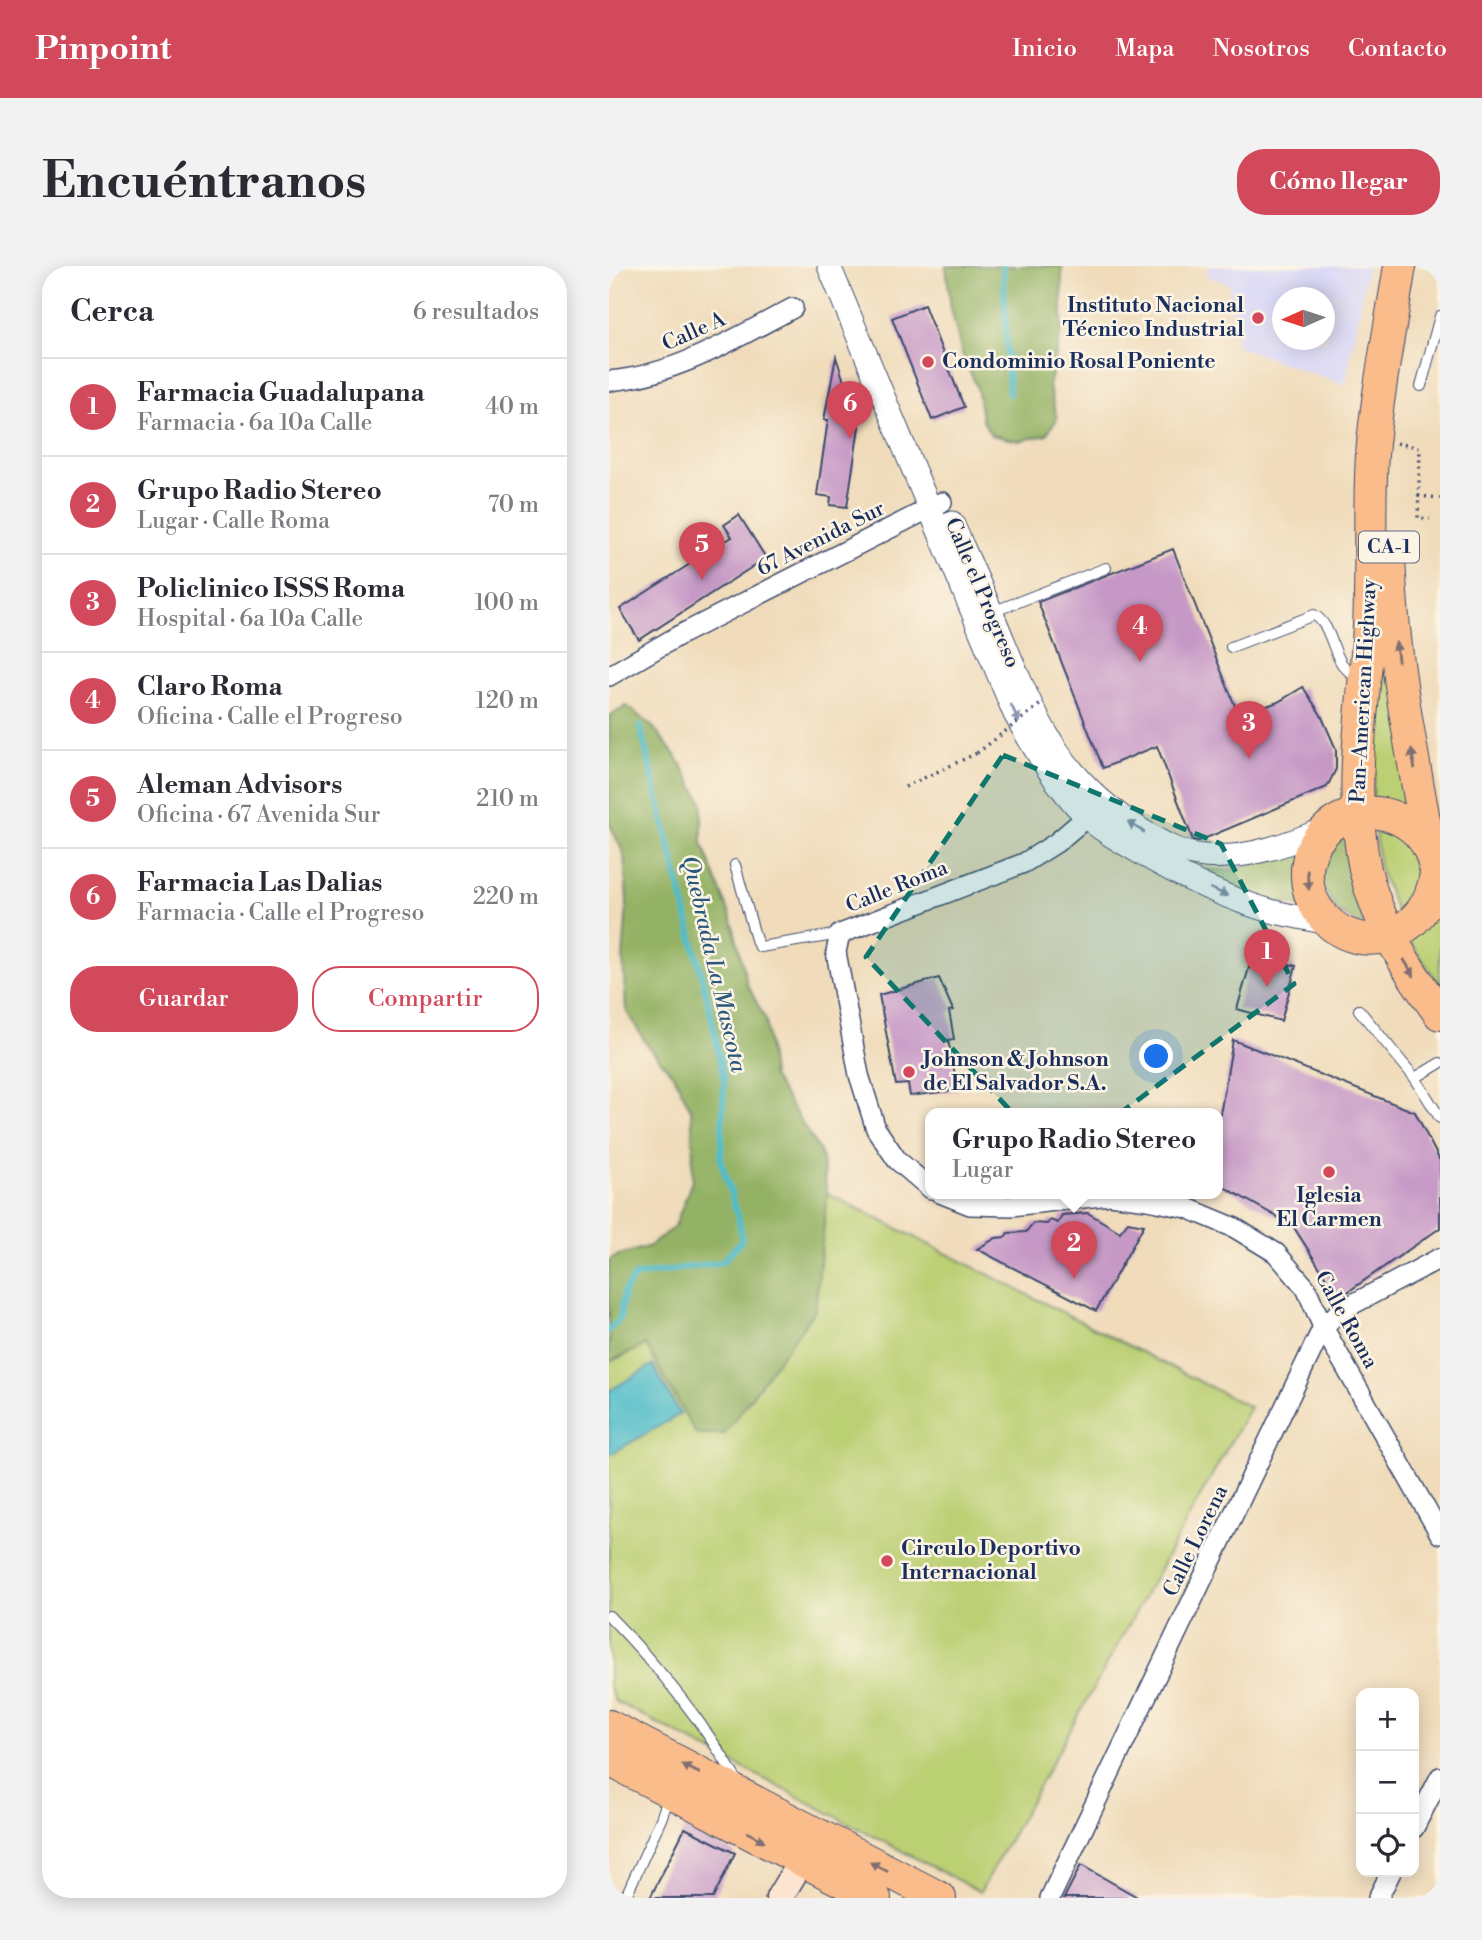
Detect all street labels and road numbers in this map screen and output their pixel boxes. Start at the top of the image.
street label: Calle A [658,306,730,357]
street label: 67 Avenida Sur [753,496,889,582]
street label: Calle el Progreso [939,514,1025,672]
road number: CA-1 [1359,532,1419,562]
street label: Pan-American Highway [1345,577,1383,804]
street label: Calle Roma [842,855,952,919]
street label: Calle Roma [1309,1267,1384,1374]
street label: Calle Lorena [1158,1481,1234,1601]

